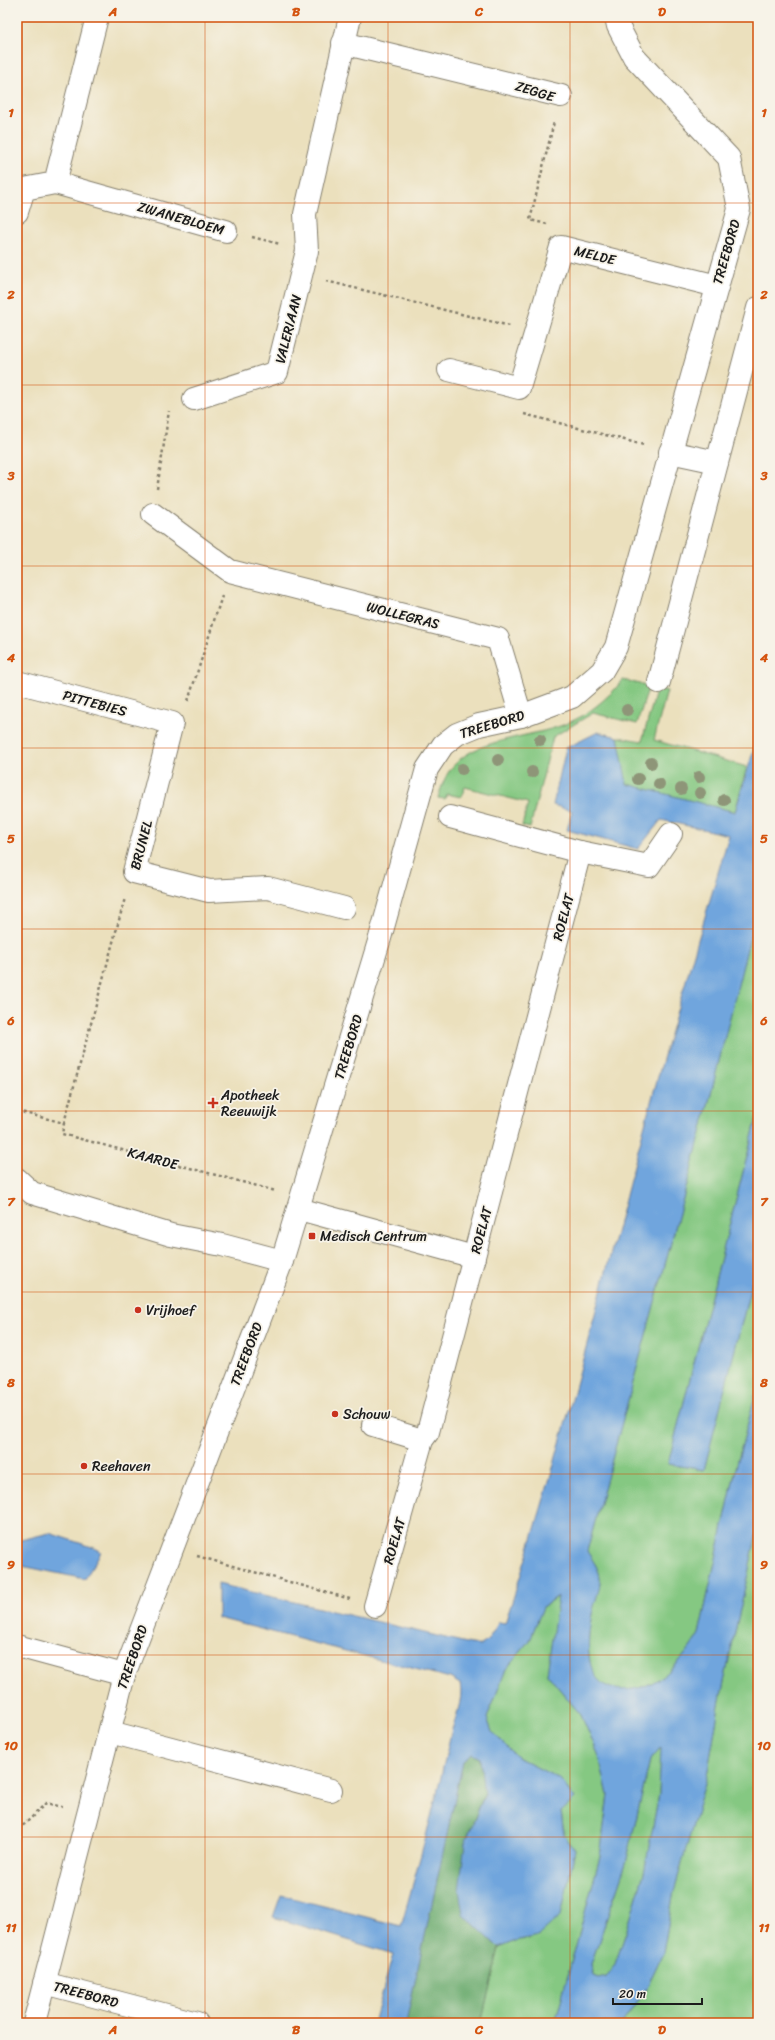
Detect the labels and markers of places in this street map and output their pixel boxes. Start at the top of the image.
place label: Apotheek Reeuwijk [220,1083,280,1124]
marker: Apotheek Reeuwijk [208,1098,218,1108]
place label: Medisch Centrum [320,1224,427,1249]
marker: Medisch Centrum [307,1231,317,1241]
place label: Vrijhoef [146,1298,197,1323]
marker: Vrijhoef [133,1305,143,1315]
place label: Schouw [343,1402,391,1427]
marker: Schouw [330,1409,340,1419]
place label: Reehaven [92,1454,151,1479]
marker: Reehaven [79,1461,89,1471]

